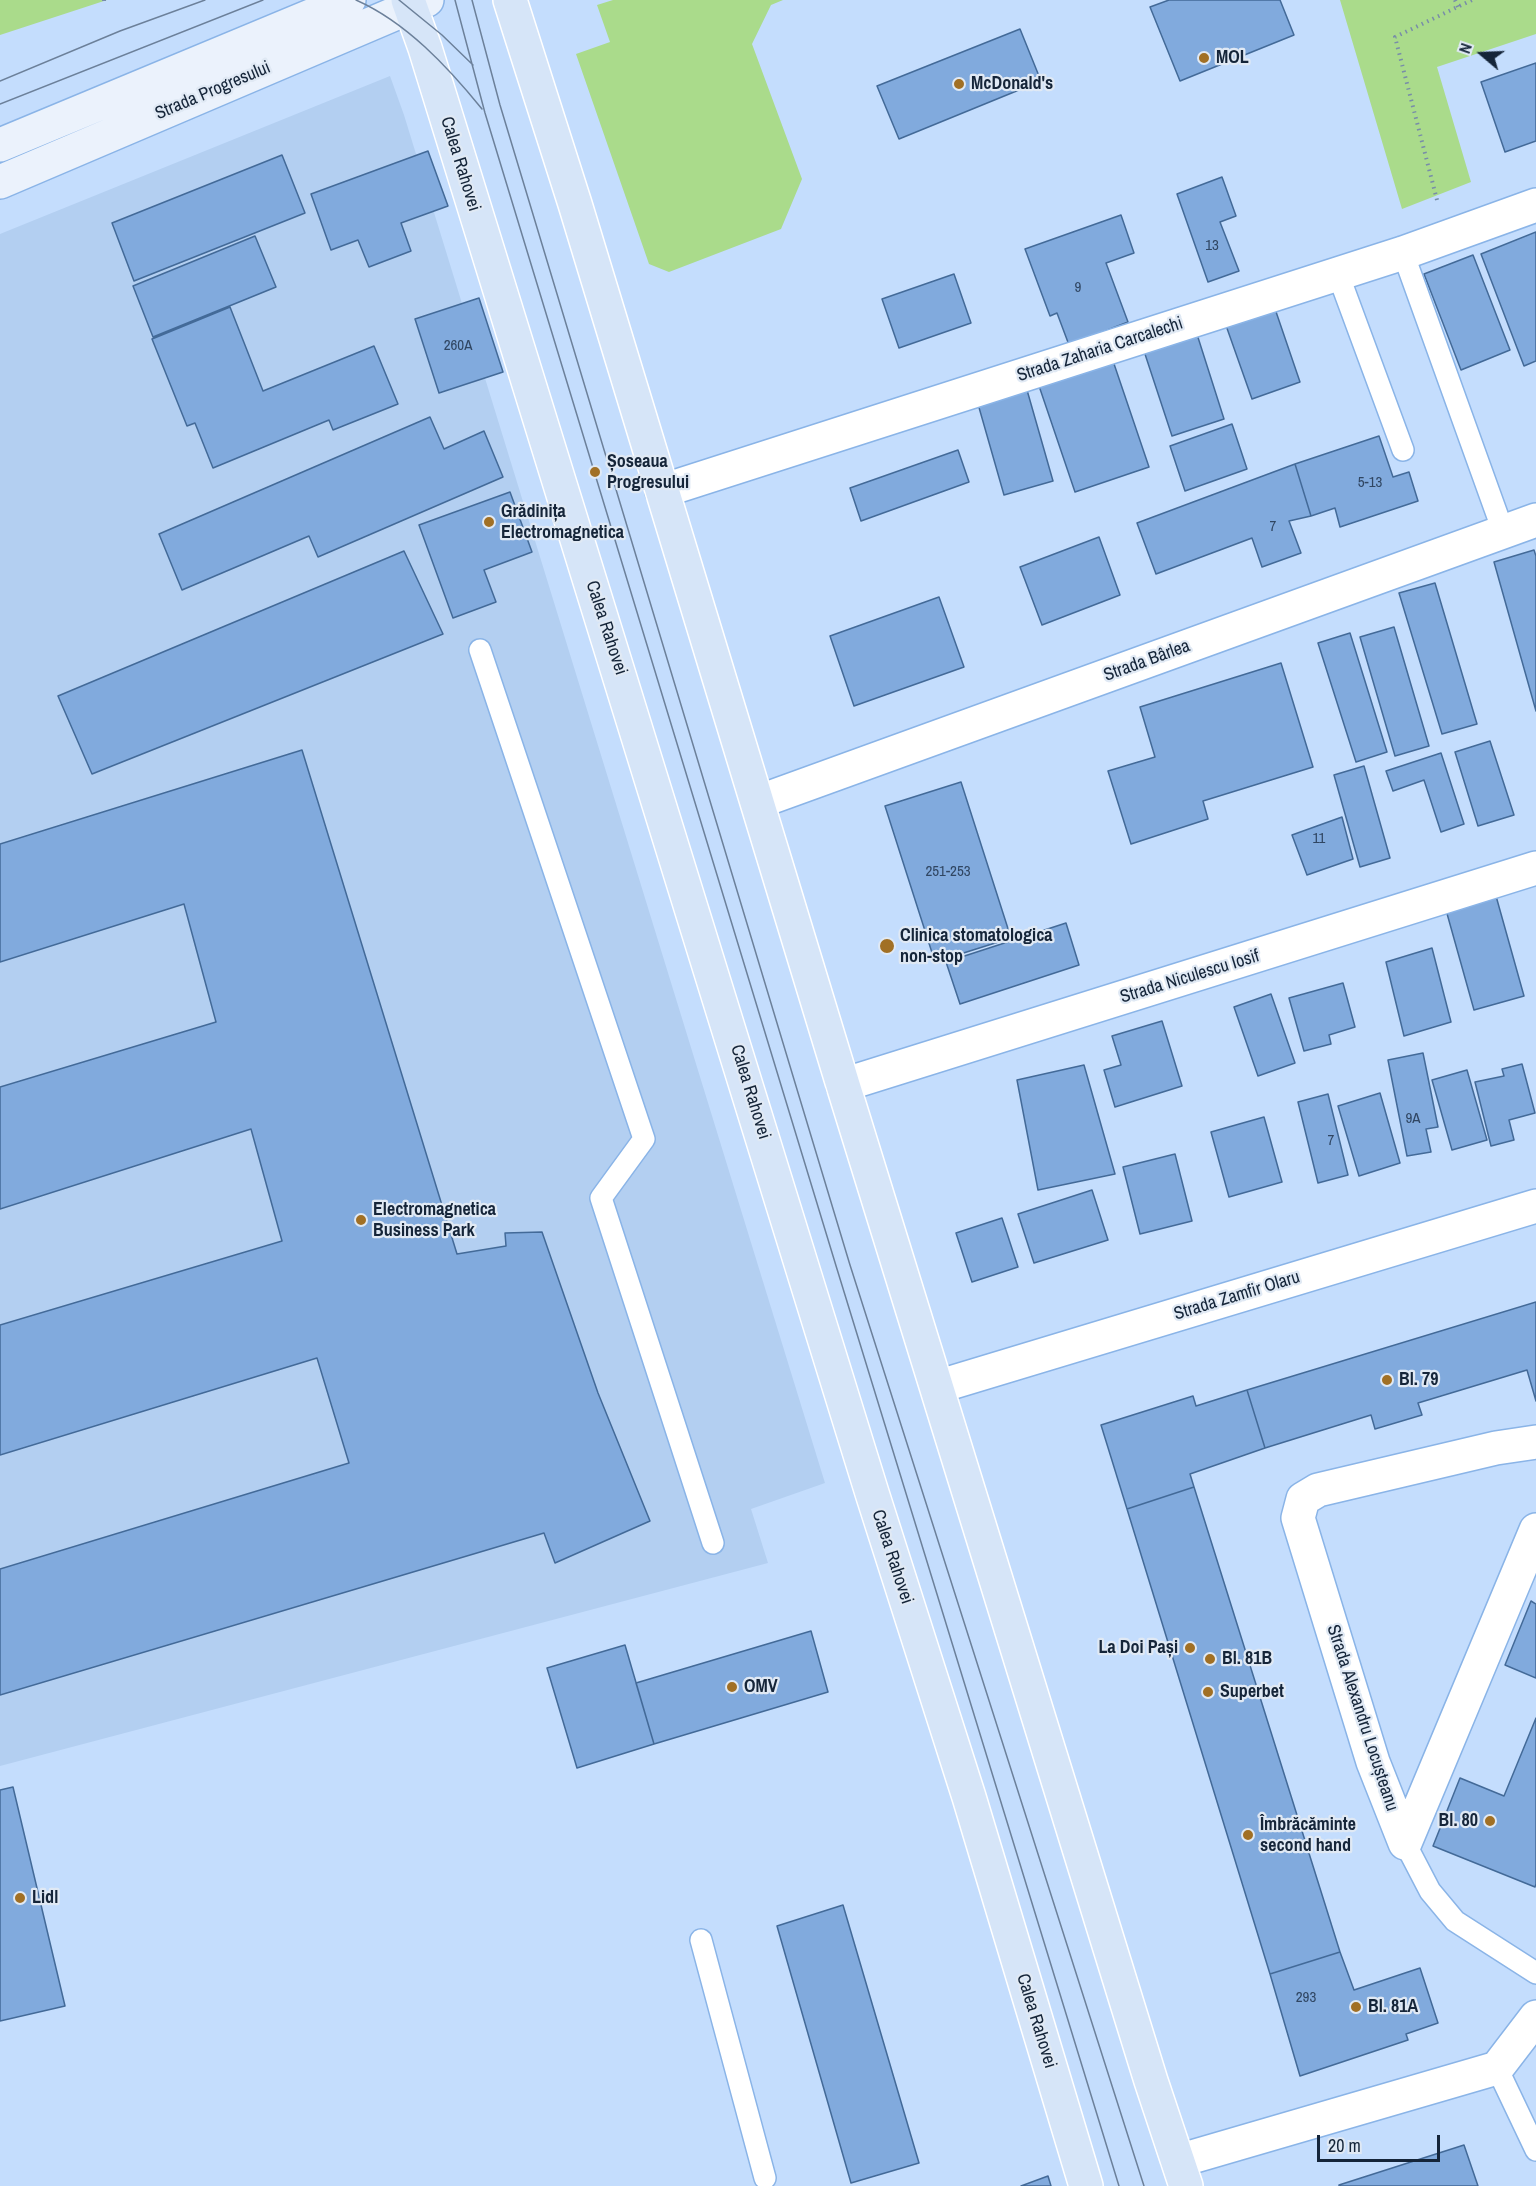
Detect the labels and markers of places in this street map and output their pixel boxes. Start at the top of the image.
place label: MOL [1216,47,1249,69]
marker: MOL [1197,51,1211,65]
place label: McDonald's [971,73,1053,95]
marker: McDonald's [952,77,966,91]
place label: Șoseaua Progresului [607,451,689,494]
marker: Șoseaua Progresului [588,465,602,479]
place label: Grădinița Electromagnetica [501,501,624,544]
marker: Grădinița Electromagnetica [482,515,496,529]
place label: Clinica stomatologica non-stop [900,925,1053,968]
marker: Clinica stomatologica non-stop [878,937,896,955]
place label: Electromagnetica Business Park [373,1199,496,1242]
marker: Electromagnetica Business Park [354,1213,368,1227]
place label: Bl. 79 [1399,1369,1438,1391]
marker: Bl. 79 [1380,1373,1394,1387]
place label: La Doi Pași [1098,1637,1178,1659]
marker: La Doi Pași [1183,1641,1197,1655]
place label: Bl. 81B [1222,1648,1272,1670]
marker: Bl. 81B [1203,1652,1217,1666]
place label: OMV [744,1676,778,1698]
marker: OMV [725,1680,739,1694]
place label: Superbet [1220,1681,1284,1703]
marker: Superbet [1201,1685,1215,1699]
place label: Bl. 80 [1439,1810,1478,1832]
place label: Îmbrăcăminte second hand [1260,1814,1356,1856]
marker: Bl. 80 [1483,1814,1497,1828]
marker: Îmbrăcăminte second hand [1241,1828,1255,1842]
place label: Lidl [32,1887,58,1909]
marker: Lidl [13,1891,27,1905]
place label: Bl. 81A [1368,1996,1418,2018]
marker: Bl. 81A [1349,2000,1363,2014]

